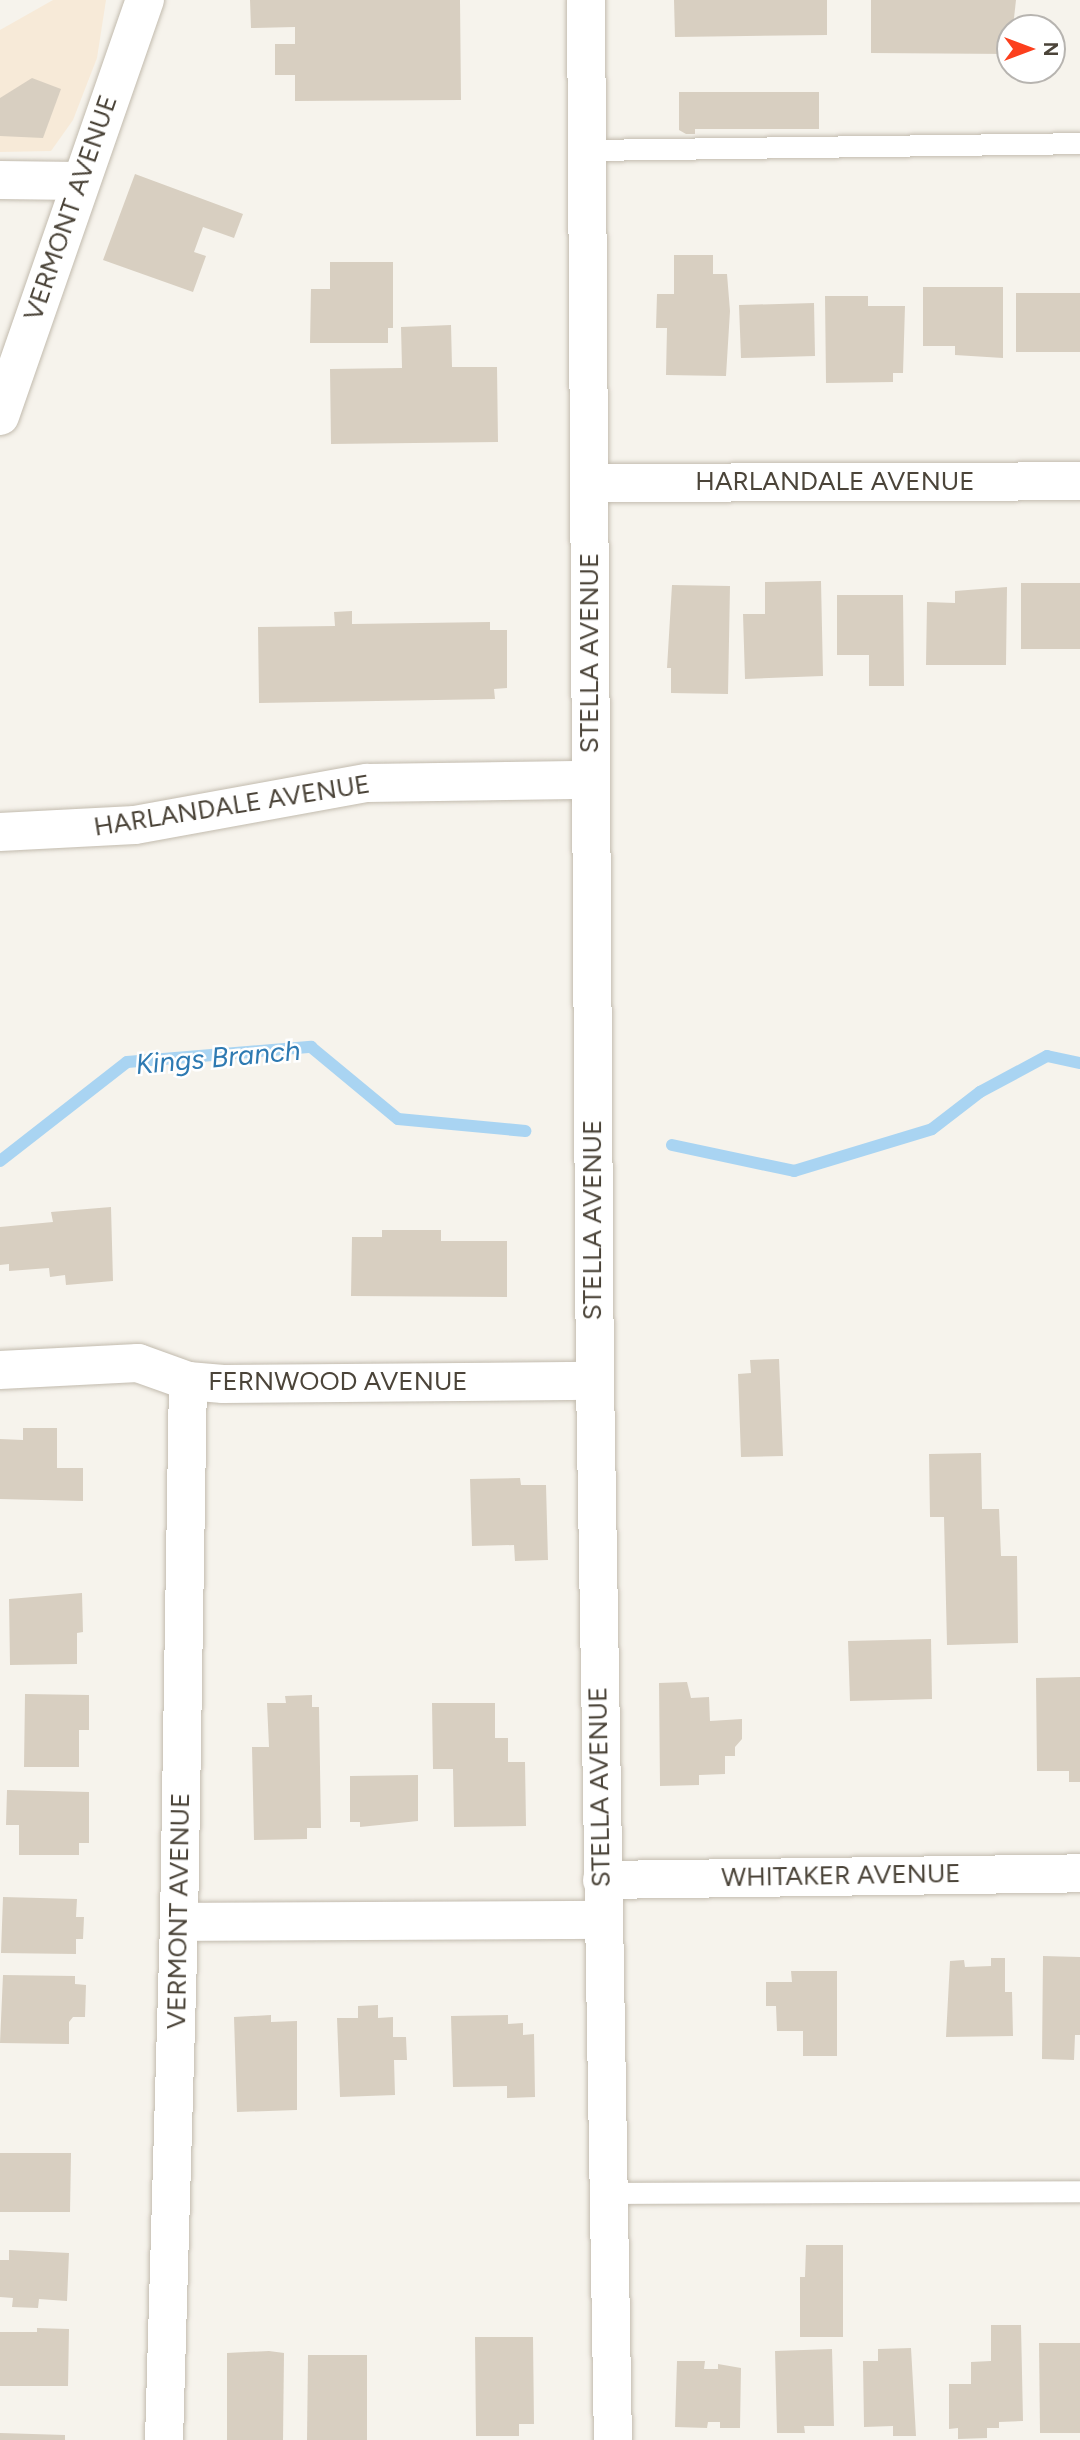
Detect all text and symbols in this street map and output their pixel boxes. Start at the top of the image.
north arrow [996,14,1066,84]
text: N [1039,42,1062,56]
street label: VERMONT AVENUE [18,91,124,325]
street label: HARLANDALE AVENUE [695,466,975,498]
street label: STELLA AVENUE [574,553,606,753]
street label: HARLANDALE AVENUE [92,769,372,843]
water label: Kings Branch [134,1033,302,1081]
street label: STELLA AVENUE [577,1120,609,1320]
street label: FERNWOOD AVENUE [208,1366,468,1398]
street label: STELLA AVENUE [583,1686,617,1888]
street label: VERMONT AVENUE [161,1792,197,2030]
street label: WHITAKER AVENUE [721,1858,961,1894]

